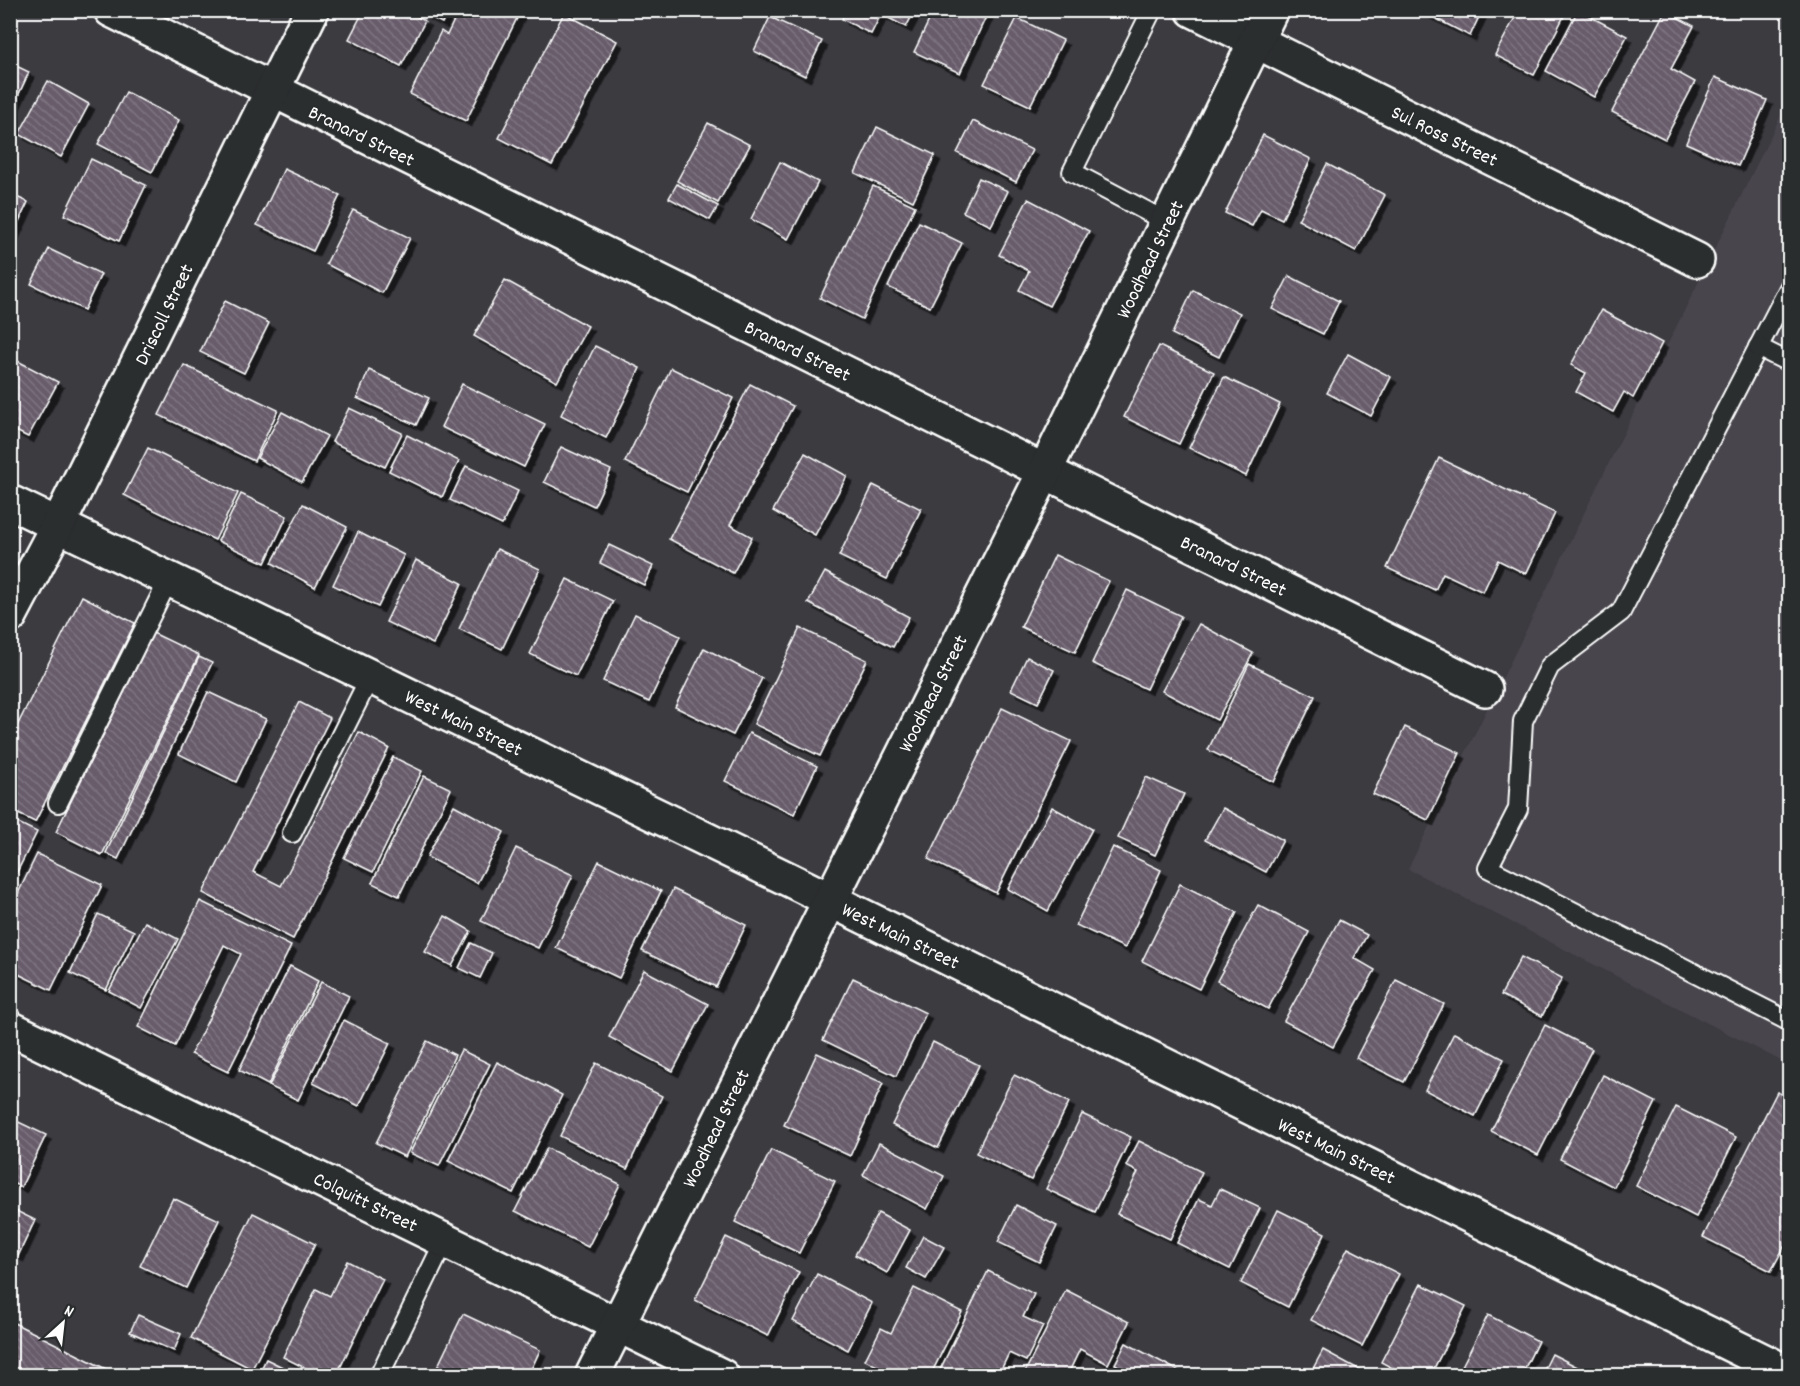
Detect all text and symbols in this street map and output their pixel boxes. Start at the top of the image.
street label: Branard Street [303,100,418,175]
street label: Sul Ross Street [1386,100,1502,176]
street label: Woodhead Street [1111,196,1192,324]
street label: Driscoll Street [129,260,202,371]
street label: Branard Street [739,315,854,390]
street label: Branard Street [1175,530,1290,605]
street label: Woodhead Street [893,631,976,758]
street label: West Main Street [399,684,526,765]
street label: West Main Street [836,897,963,978]
street label: Woodhead Street [677,1065,758,1193]
street label: West Main Street [1272,1112,1399,1193]
street label: Colquitt Street [308,1166,421,1241]
north arrow [33,1293,93,1353]
text: N [60,1300,78,1324]

